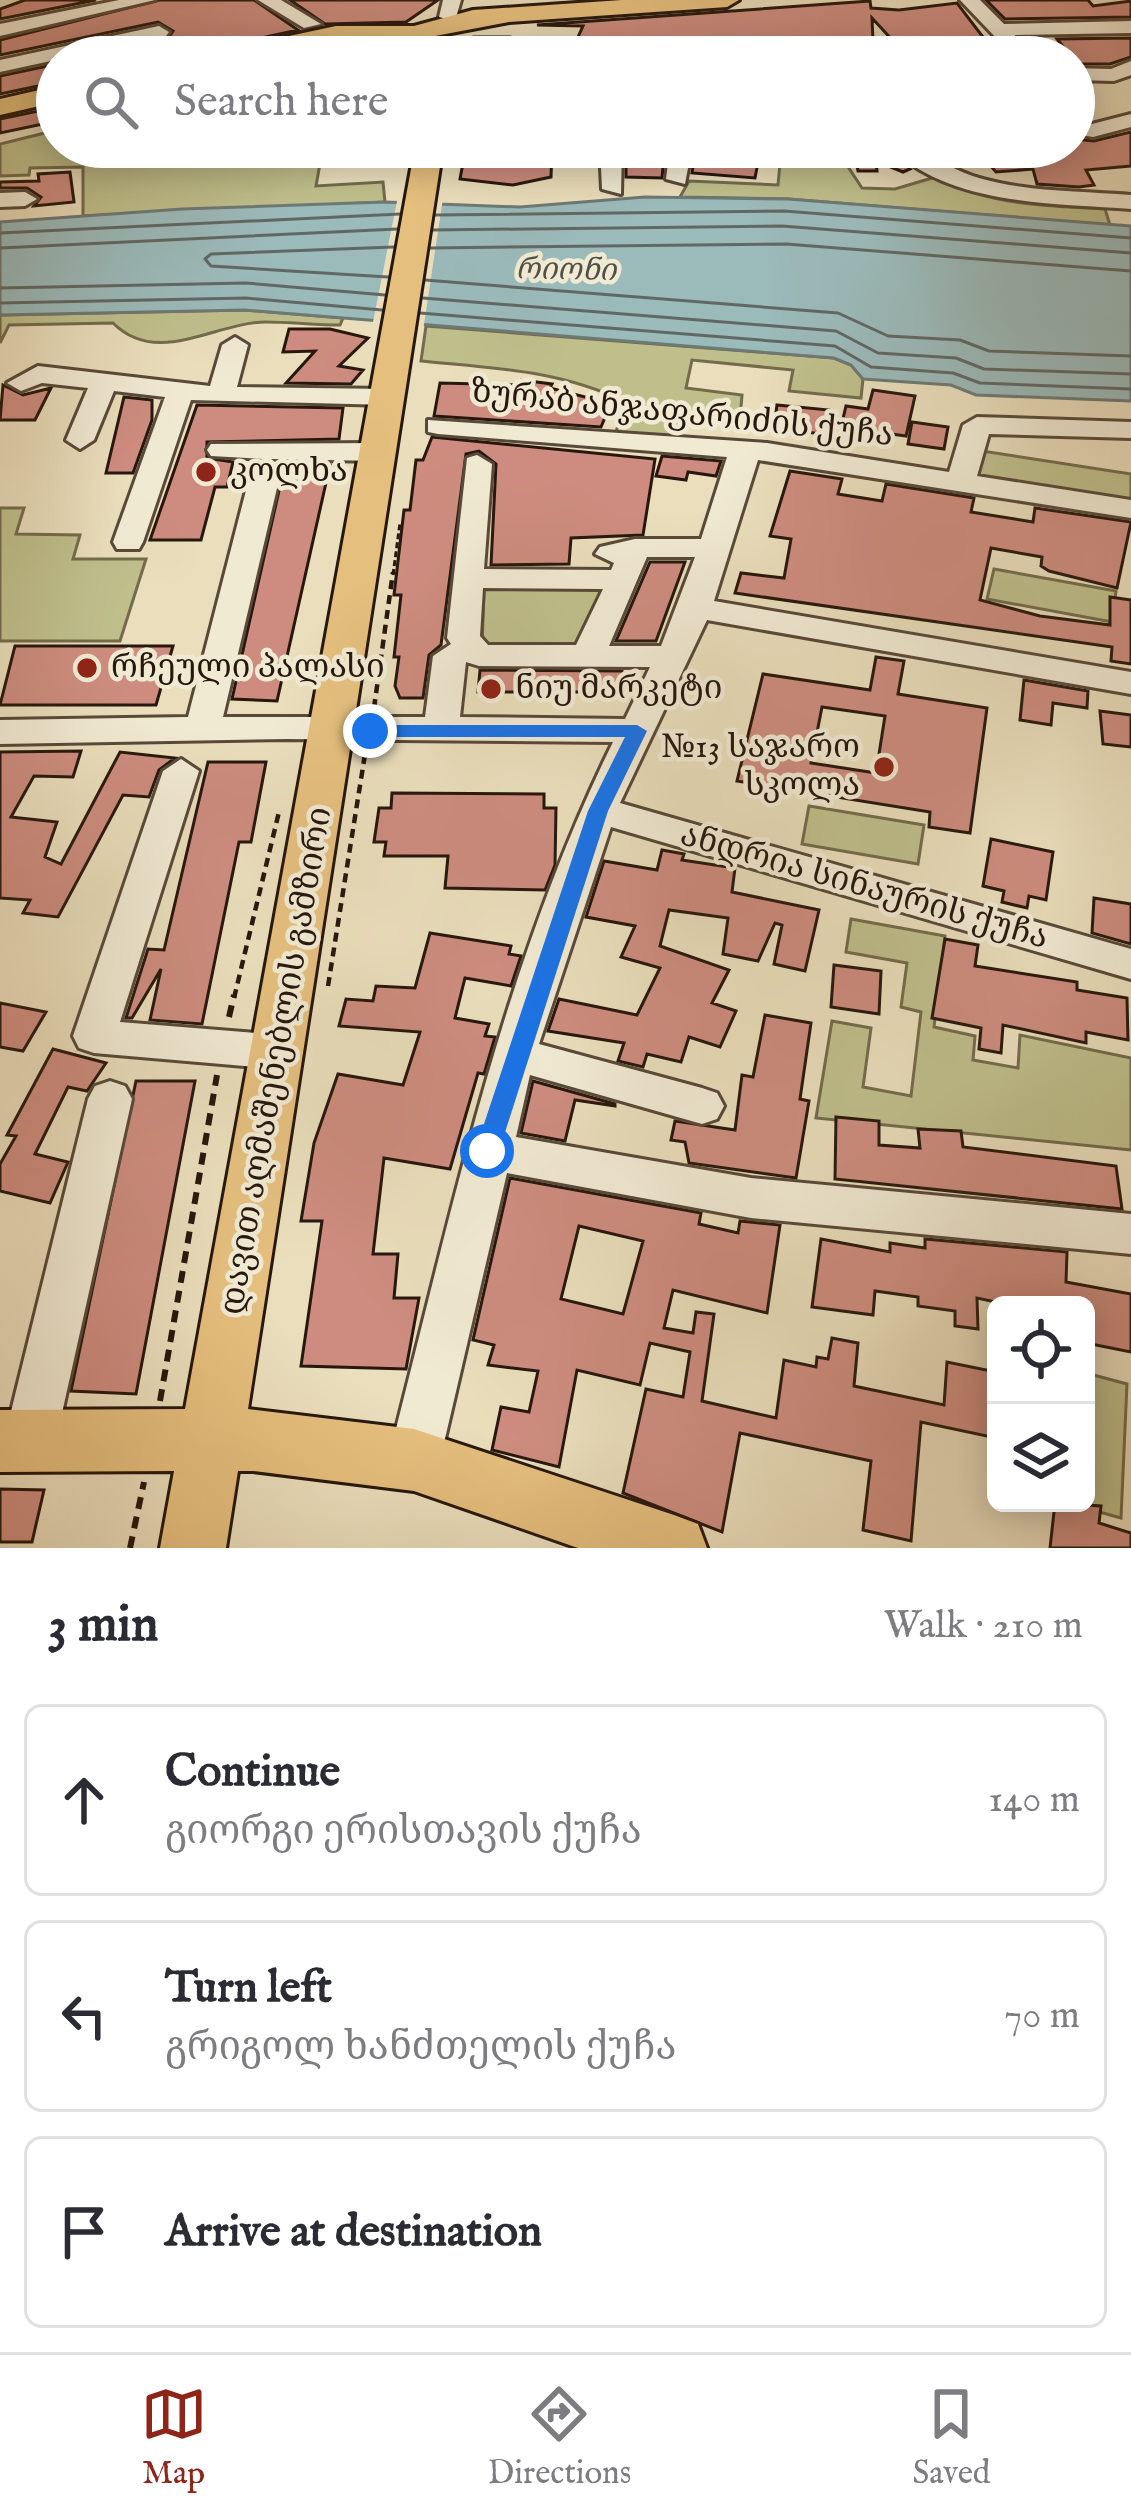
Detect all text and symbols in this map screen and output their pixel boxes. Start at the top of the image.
search box [36,36,1095,168]
icon: search [78,69,144,135]
text: Search here [174,74,388,131]
water label: რიონი [515,251,619,291]
street label: ზურაბ ანჯაფარიძის ქუჩა [469,371,895,457]
place label: კოლხა [230,451,348,493]
marker: კოლხა [193,459,219,485]
place label: რჩეული პალასი [111,647,385,689]
marker: რჩეული პალასი [74,655,100,681]
place label: ნიუ მარკეტი [515,668,722,710]
marker: ნიუ მარკეტი [478,676,504,702]
route end [343,704,397,758]
place label: №13 საჯარო სკოლა [661,727,860,807]
marker: №13 საჯარო სკოლა [871,754,897,780]
street label: დავით აღმაშენებლის გამზირი [212,804,342,1318]
street label: ანდრია სინაურის ქუჩა [675,814,1053,960]
route start [460,1124,514,1178]
map controls [987,1296,1095,1512]
button: locate [987,1296,1095,1404]
button: layers [987,1404,1095,1512]
text: 3 min [48,1594,158,1659]
text: Walk · 210 m [884,1602,1083,1651]
text: Continue [165,1744,340,1801]
icon: ahead [51,1767,117,1833]
text: 140 m [989,1776,1080,1825]
text: გიორგი ერისთავის ქუჩა [165,1808,642,1857]
text: Turn left [165,1960,332,2017]
icon: left [51,1983,117,2049]
text: 70 m [1004,1992,1080,2041]
text: გრიგოლ ხანძთელის ქუჩა [165,2024,676,2073]
icon: arrive [51,2199,117,2265]
text: Arrive at destination [165,2204,542,2261]
tab: Map [141,2381,207,2495]
tab: Directions [488,2381,631,2495]
tab: Saved [912,2381,990,2495]

